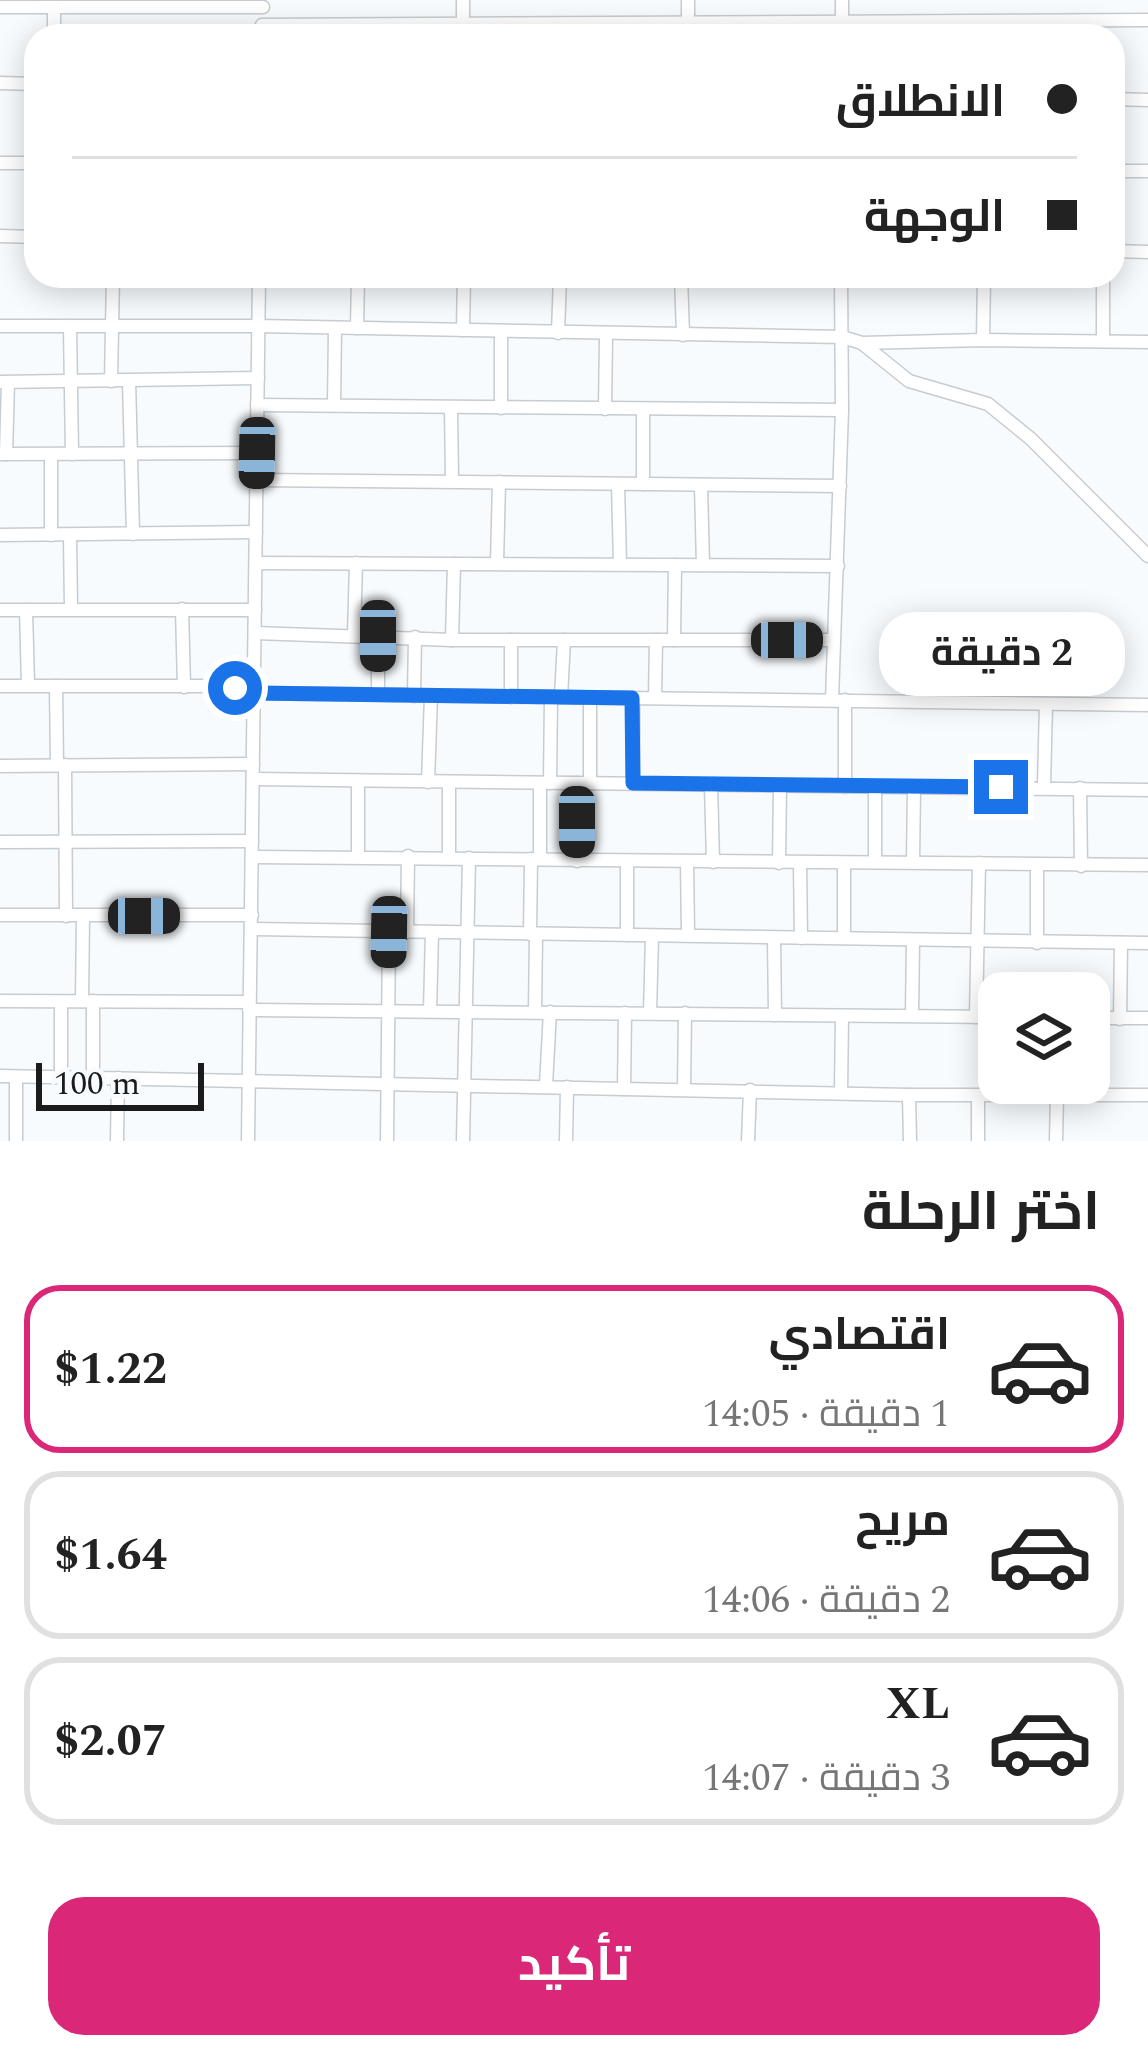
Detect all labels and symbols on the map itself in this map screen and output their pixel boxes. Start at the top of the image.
car [238,417,276,489]
car [360,600,396,672]
callout: 2 دقيقة [878,613,1124,697]
car [751,622,823,658]
route start [208,661,262,715]
route end [974,760,1028,814]
car [559,786,595,858]
car [370,896,408,968]
car [108,898,180,934]
scale bar [36,1057,204,1110]

